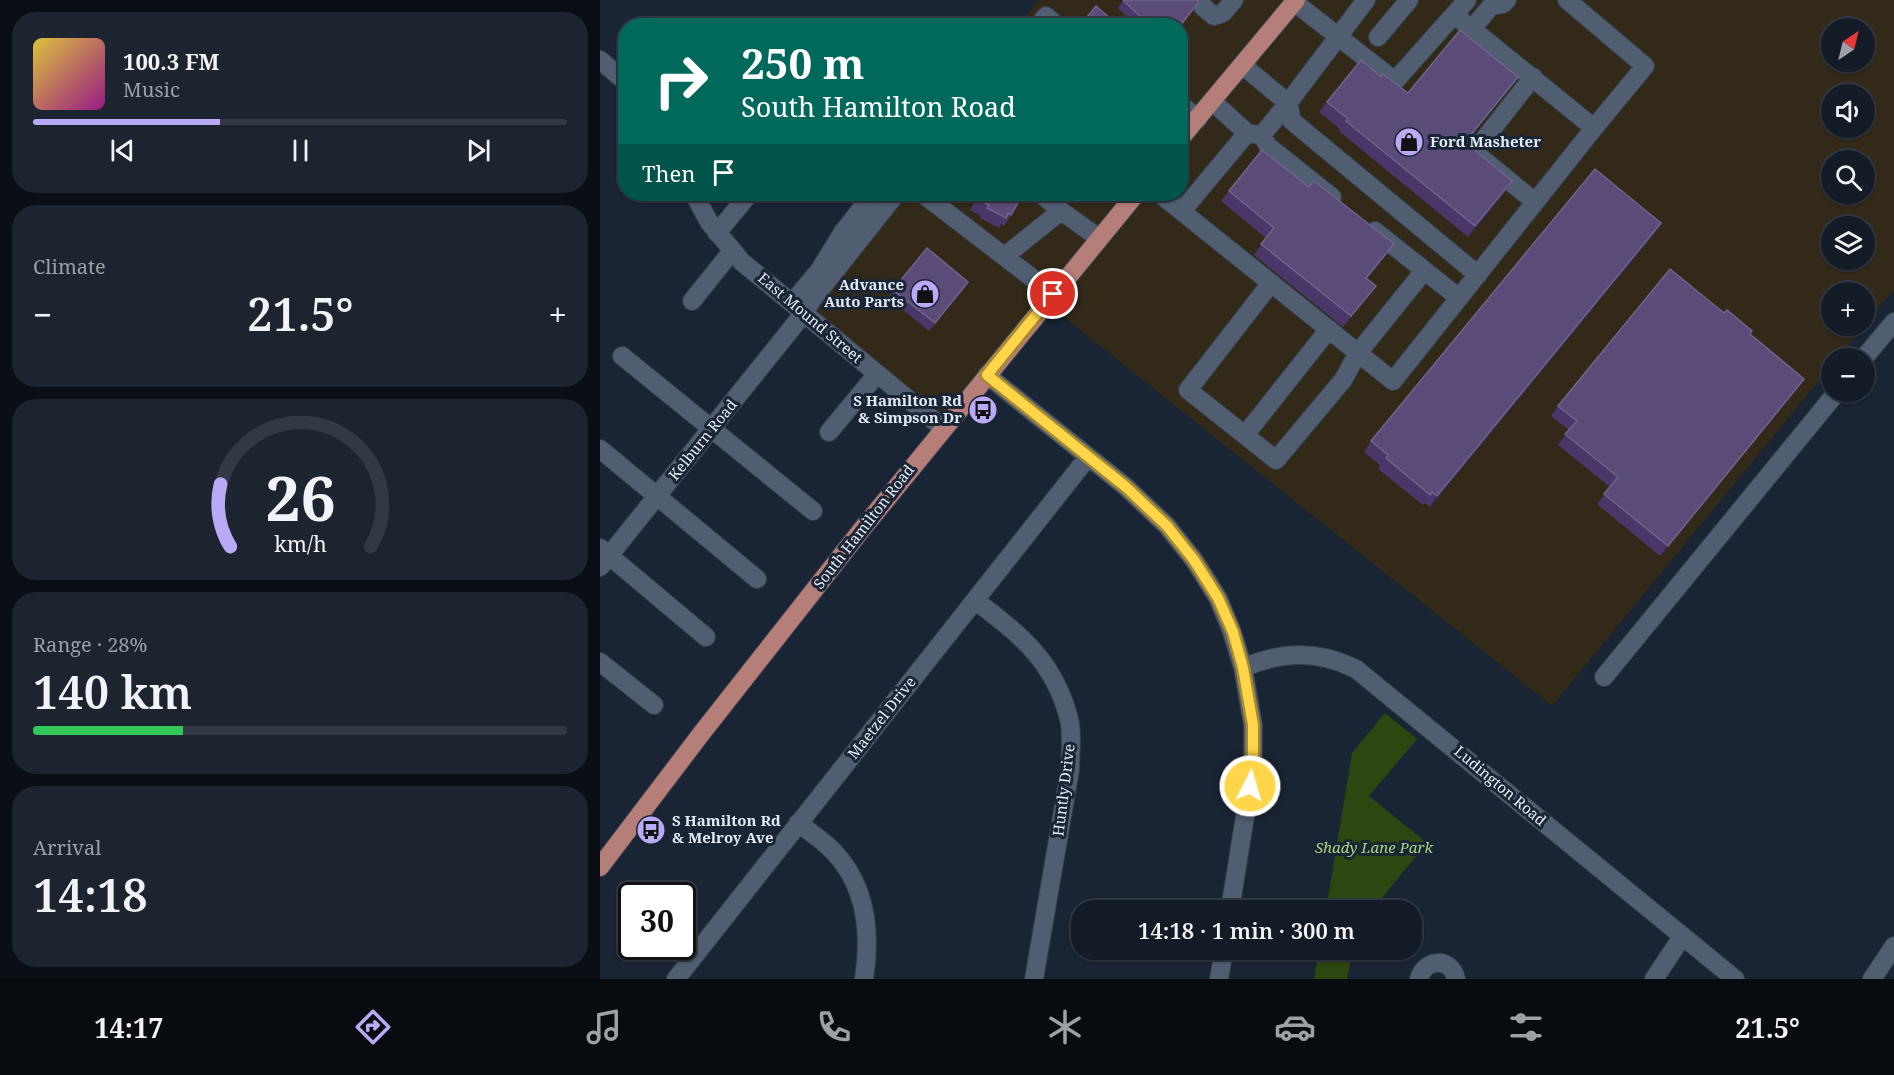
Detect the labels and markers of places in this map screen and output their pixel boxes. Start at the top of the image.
shop icon: Ford Masheter [1393,126,1425,158]
place label: Ford Masheter [1430,131,1541,151]
pin [1027,268,1078,319]
place label: Advance Auto Parts [824,274,904,311]
shop icon: Advance Auto Parts [909,278,941,310]
place label: S Hamilton Rd & Simpson Dr [853,390,962,427]
bus stop icon: S Hamilton Rd & Simpson Dr [967,394,999,426]
place label: S Hamilton Rd & Melroy Ave [672,810,781,847]
bus stop icon: S Hamilton Rd & Melroy Ave [635,814,667,846]

